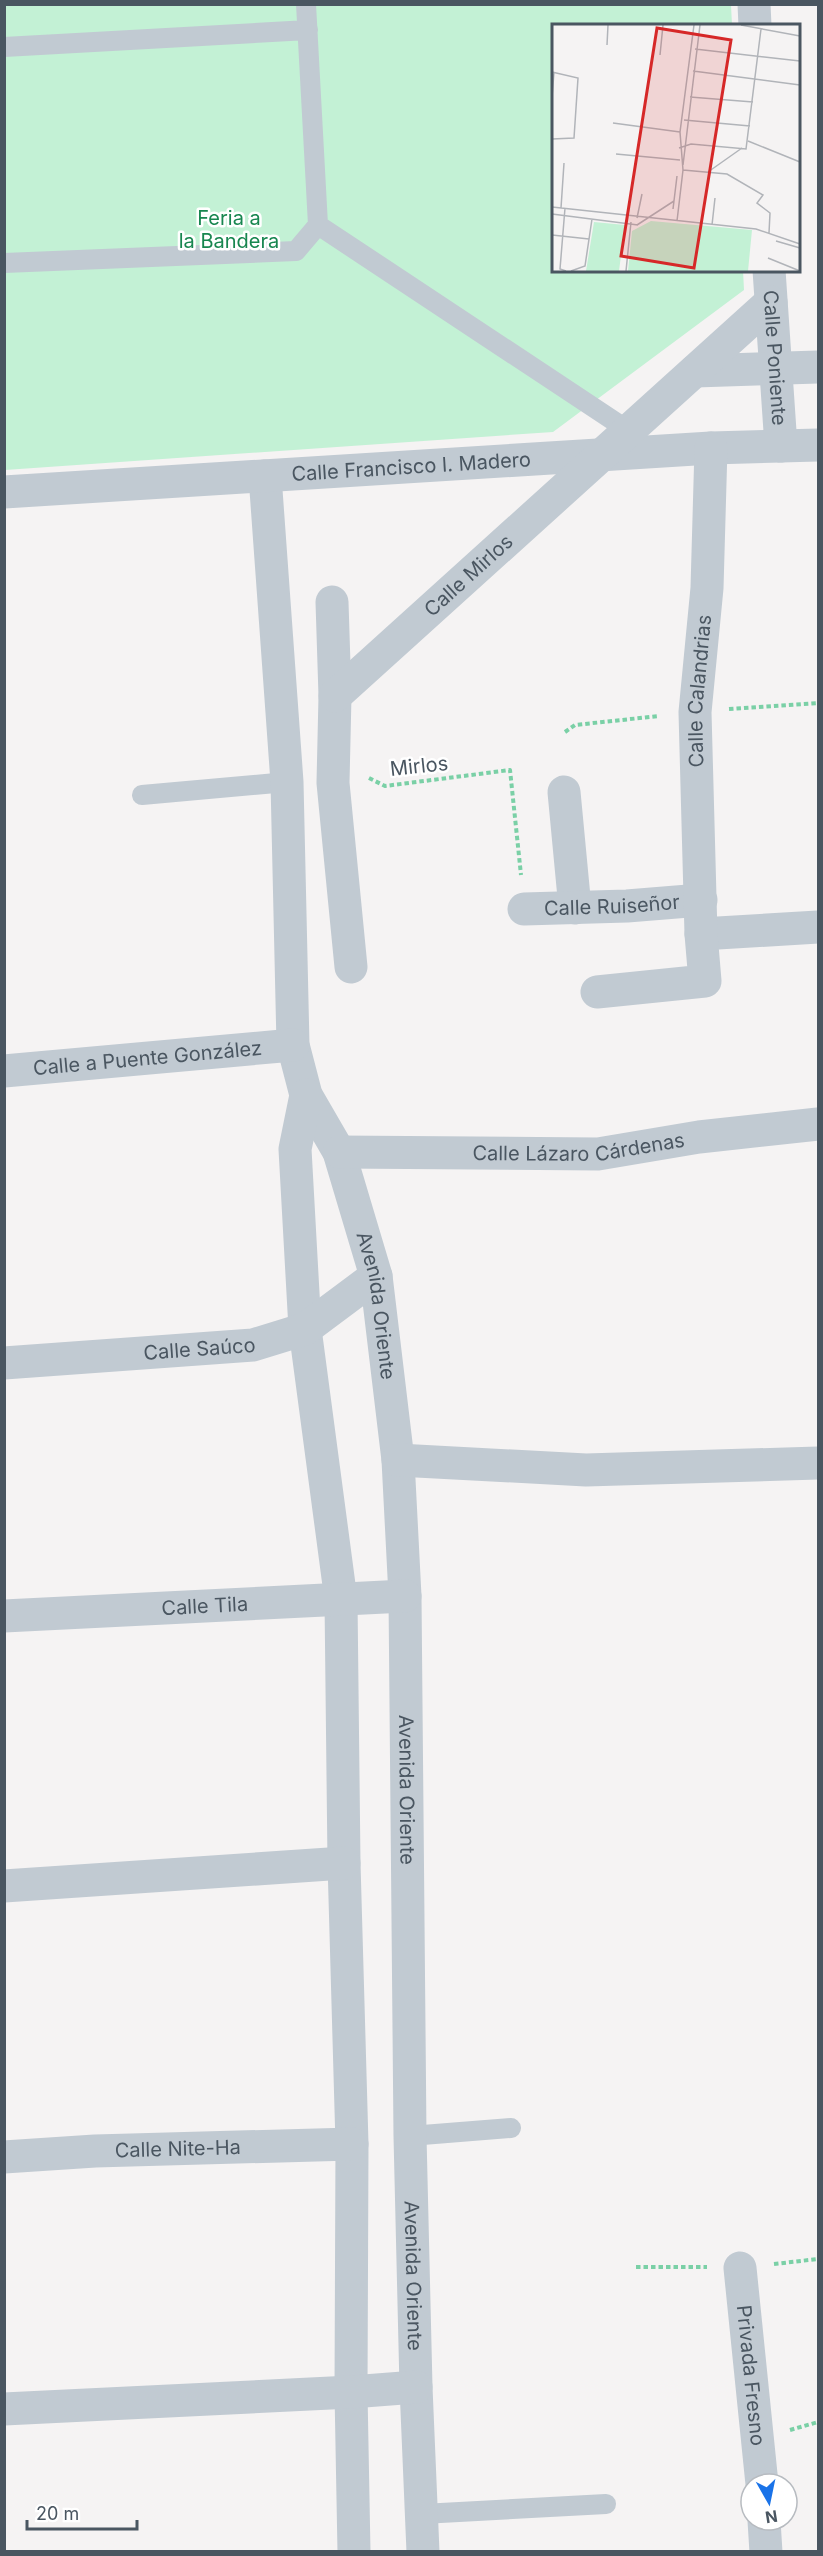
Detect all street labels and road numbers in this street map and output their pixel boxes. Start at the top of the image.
street label: Calle Poniente [758,289,792,426]
street label: Calle Francisco I. Madero [291,447,532,486]
street label: Calle Mirlos [419,529,518,621]
street label: Calle Calandrias [683,613,716,768]
street label: Mirlos [389,751,449,781]
street label: Calle Ruiseñor [544,890,681,920]
street label: Calle a Puente González [32,1036,263,1080]
street label: Calle Lázaro Cárdenas [472,1128,686,1166]
street label: Avenida Oriente [351,1229,400,1381]
street label: Calle Saúco [143,1333,256,1365]
street label: Calle Tila [161,1592,249,1620]
street label: Avenida Oriente [394,1714,419,1865]
street label: Calle Nite-Ha [114,2135,241,2162]
street label: Avenida Oriente [400,2200,427,2351]
street label: Privada Fresno [732,2304,770,2447]

